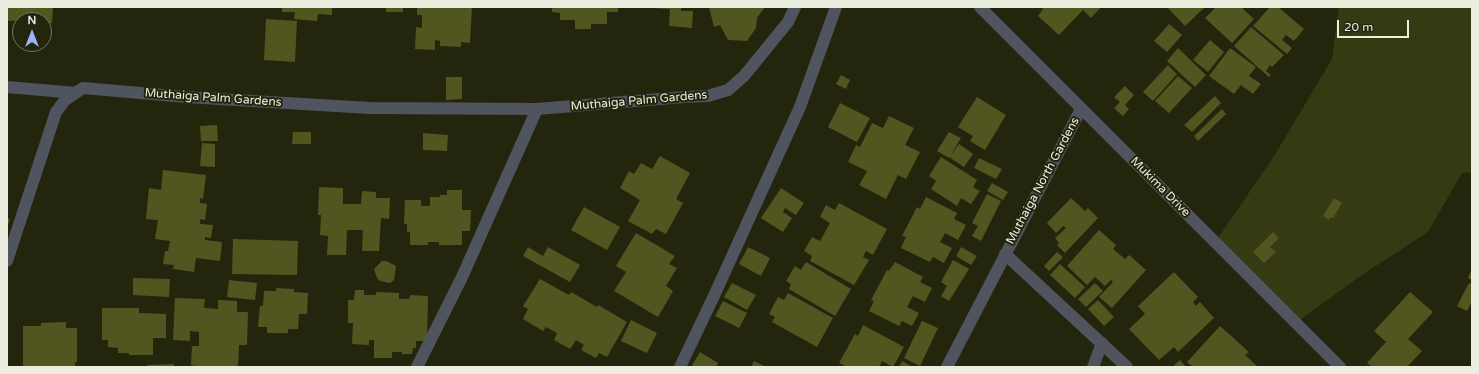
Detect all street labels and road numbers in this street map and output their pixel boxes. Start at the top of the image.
street label: Muthaiga Palm Gardens [144,86,282,110]
street label: Muthaiga Palm Gardens [570,88,708,114]
street label: Muthaiga North Gardens [1003,115,1083,247]
street label: Mukima Drive [1127,154,1193,220]

